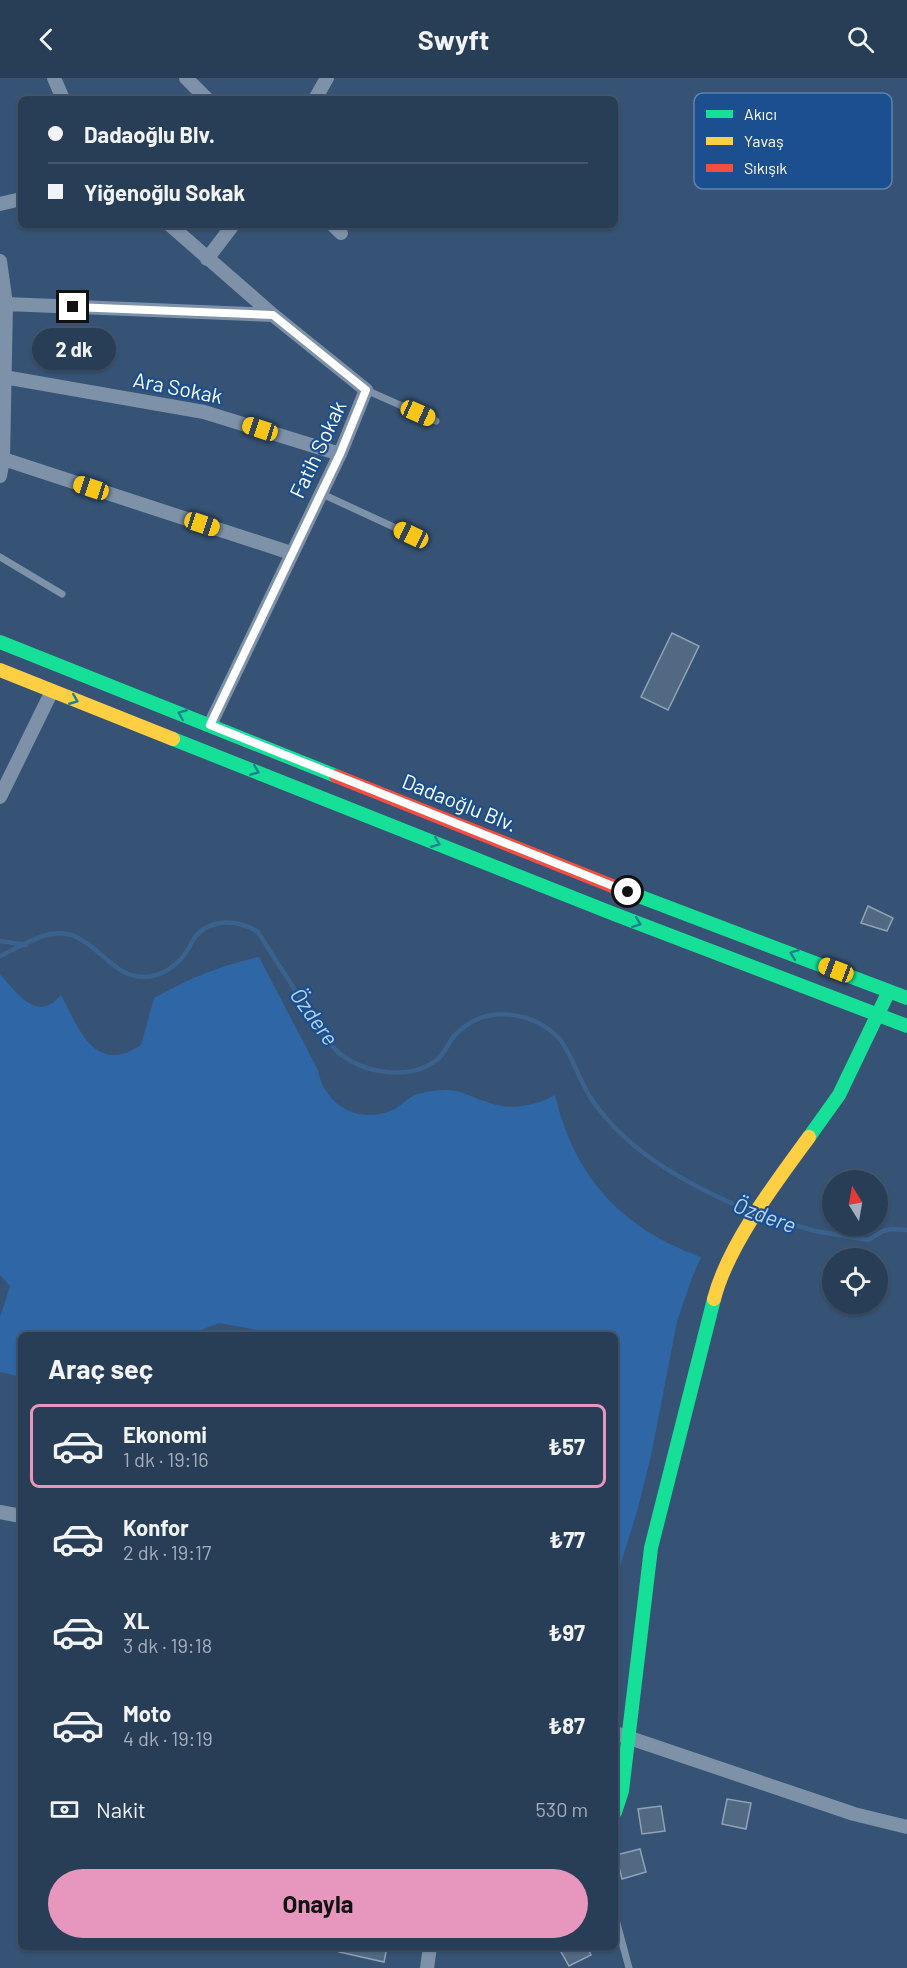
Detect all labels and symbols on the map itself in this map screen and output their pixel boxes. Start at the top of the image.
legend [694,93,892,189]
text: Akıcı [744,104,777,123]
text: Yavaş [744,131,784,150]
text: Sıkışık [744,158,787,177]
route end [59,293,86,320]
callout: 2 dk [31,328,115,370]
street label: Ara Sokak [131,366,225,408]
street label: Fatih Sokak [284,396,350,502]
car [398,397,438,429]
car [240,415,280,443]
car [71,474,111,502]
car [182,510,222,538]
car [391,519,431,551]
one-way arrow [68,692,79,705]
one-way arrow [177,709,188,721]
one-way arrow [249,764,260,777]
street label: Dadaoğlu Blv. [399,768,521,836]
one-way arrow [430,836,441,848]
route start [614,878,641,905]
one-way arrow [632,915,642,928]
one-way arrow [789,949,800,961]
car [816,955,856,985]
water label: Özdere [285,982,345,1050]
north arrow [822,1170,888,1236]
water label: Özdere [730,1191,800,1237]

